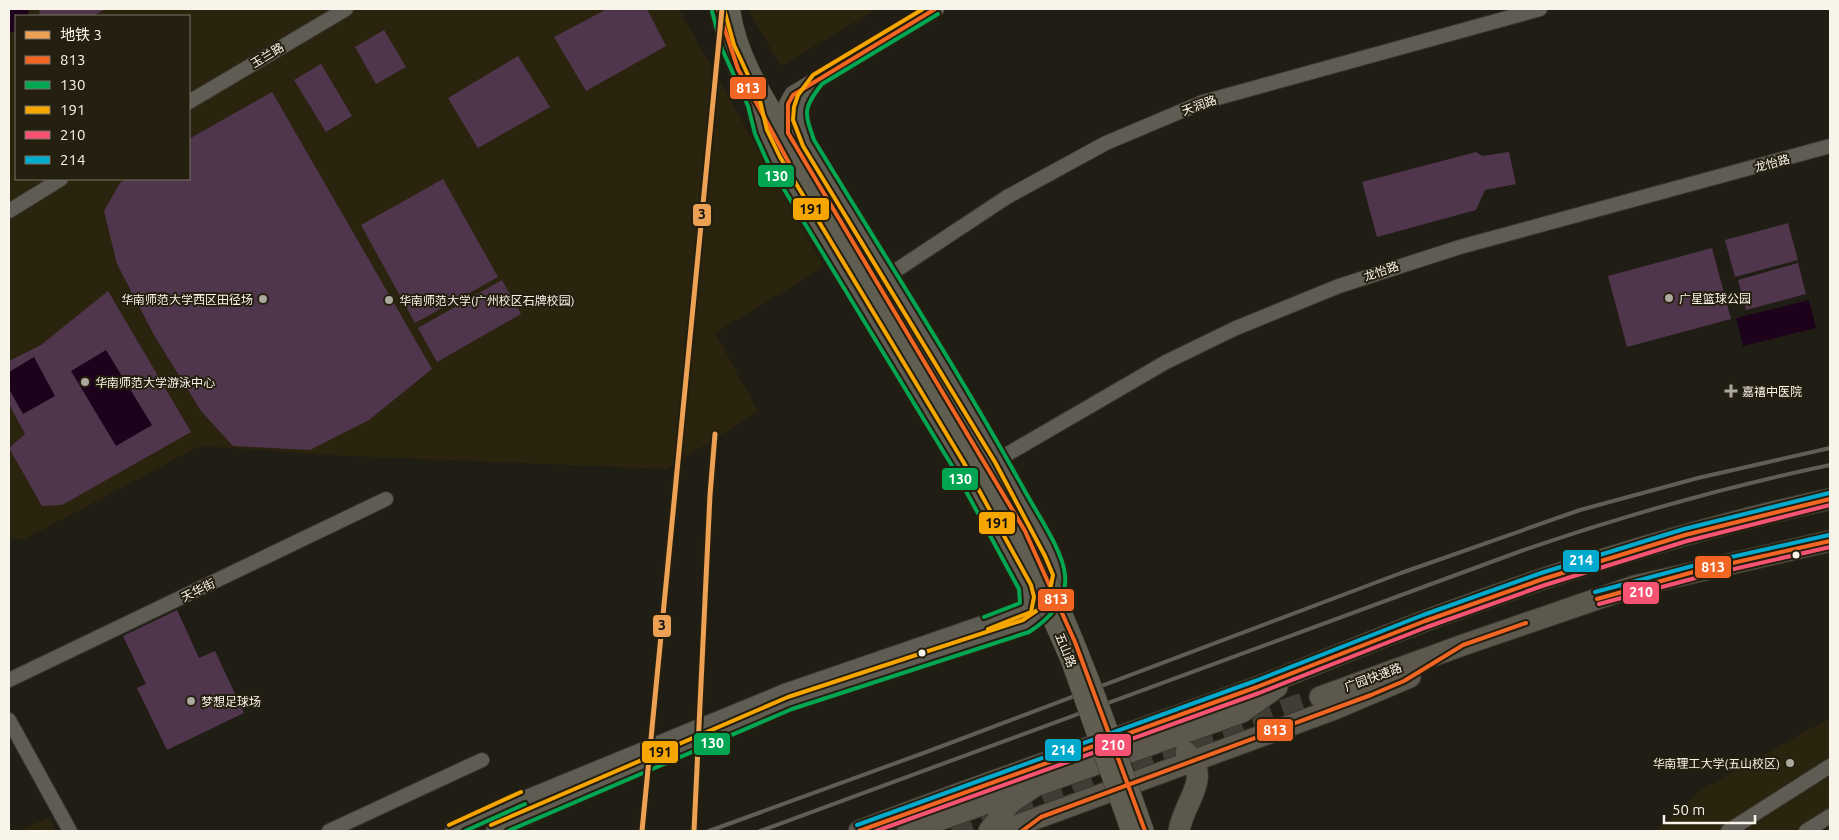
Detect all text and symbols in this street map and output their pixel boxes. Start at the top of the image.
legend [15,15,190,180]
text: 地铁 3 [60,26,102,43]
street label: 玉兰路 [248,40,286,70]
text: 813 [60,51,85,68]
text: 130 [60,76,85,93]
line badge: 813 [729,76,767,100]
text: 813 [736,80,760,96]
street label: 天润路 [1180,93,1218,117]
text: 191 [60,101,85,118]
text: 210 [60,126,85,143]
text: 214 [60,151,85,168]
street label: 龙怡路 [1753,152,1791,174]
line badge: 130 [757,164,795,188]
text: 130 [764,168,788,184]
line badge: 191 [792,197,830,221]
text: 191 [799,201,823,217]
line badge: 3 [692,203,712,227]
text: 3 [698,206,706,222]
street label: 龙怡路 [1362,259,1400,283]
marker: 广星篮球公园 [1663,292,1675,304]
place label: 广星篮球公园 [1679,292,1751,305]
place label: 华南师范大学西区田径场 [121,293,253,306]
marker: 华南师范大学西区田径场 [257,293,269,305]
marker: 华南师范大学(广州校区石牌校园) [383,294,395,306]
place label: 华南师范大学(广州校区石牌校园) [399,294,575,308]
marker: 华南师范大学游泳中心 [79,376,91,388]
place label: 华南师范大学游泳中心 [95,376,215,389]
marker: 嘉禧中医院 [1724,384,1738,398]
place label: 嘉禧中医院 [1742,385,1802,398]
line badge: 130 [941,467,979,491]
text: 130 [948,471,972,487]
line badge: 191 [978,511,1016,535]
text: 191 [985,515,1009,531]
line badge: 214 [1562,549,1600,573]
unlabelled marker [1791,550,1801,560]
text: 214 [1569,552,1593,568]
line badge: 813 [1694,555,1732,579]
text: 813 [1701,559,1725,575]
street label: 天华街 [179,576,217,604]
line badge: 210 [1622,581,1660,605]
text: 210 [1629,584,1653,600]
line badge: 813 [1037,588,1075,612]
text: 813 [1044,591,1068,607]
line badge: 3 [652,614,672,638]
text: 3 [658,617,666,633]
street label: 五山路 [1053,631,1079,669]
unlabelled marker [917,648,927,658]
street label: 广园快速路 [1343,661,1403,693]
marker: 梦想足球场 [185,695,197,707]
place label: 梦想足球场 [201,695,261,708]
line badge: 813 [1256,718,1294,742]
text: 813 [1263,722,1287,738]
line badge: 130 [693,732,731,756]
line badge: 210 [1094,733,1132,757]
text: 130 [700,735,724,751]
text: 210 [1101,737,1125,753]
line badge: 214 [1044,738,1082,762]
line badge: 191 [641,740,679,764]
text: 214 [1051,742,1075,758]
text: 191 [648,744,672,760]
place label: 华南理工大学(五山校区) [1652,757,1780,771]
marker: 华南理工大学(五山校区) [1784,757,1796,769]
scale bar [1664,792,1755,824]
text: 50 m [1672,801,1705,818]

